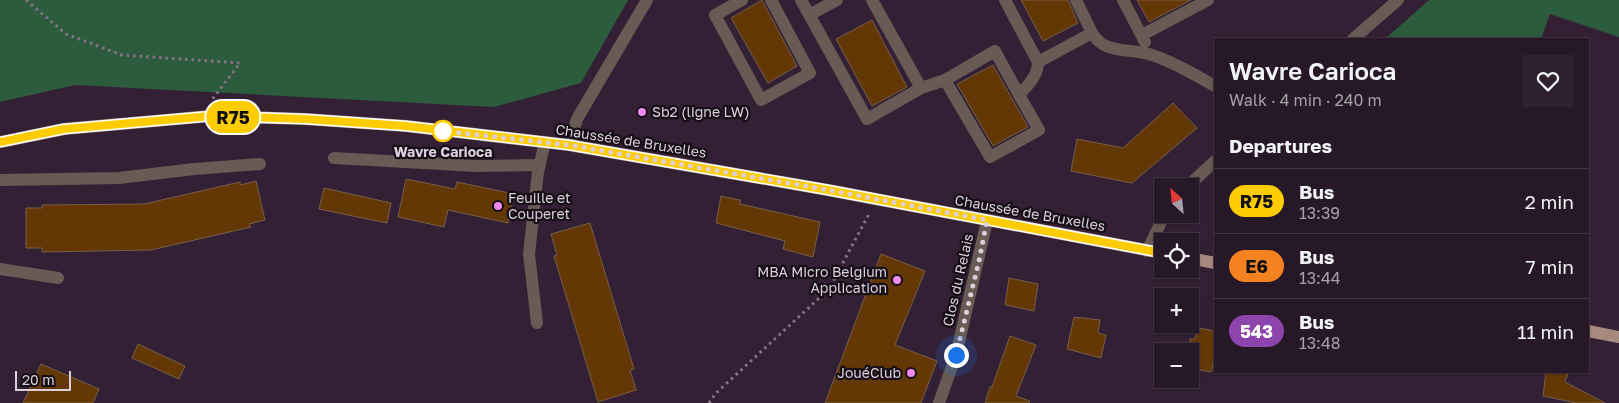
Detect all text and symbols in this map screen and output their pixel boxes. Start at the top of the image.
button: heart [1522,55,1574,107]
text: Wavre Carioca [1229,56,1396,85]
text: Walk · 4 min · 240 m [1229,90,1382,110]
line badge: R75 [204,101,262,133]
place label: Sb2 (ligne LW) [652,103,749,120]
text: R75 [216,106,250,128]
marker: Sb2 (ligne LW) [636,106,648,118]
marker: Wavre Carioca [432,120,454,142]
street label: Chaussée de Bruxelles [554,120,708,161]
text: Departures [1229,134,1332,157]
place label: Wavre Carioca [394,143,492,160]
north arrow [1154,178,1199,222]
map controls [1154,178,1199,388]
text: Bus [1299,180,1334,203]
place label: Feuille et Couperet [508,189,571,222]
text: R75 [1240,190,1273,212]
text: 2 min [1525,190,1574,213]
street label: Chaussée de Bruxelles [954,191,1107,234]
marker: Feuille et Couperet [492,200,504,212]
text: 13:39 [1299,203,1340,223]
street label: Clos du Relais [939,232,976,328]
button: locate [1154,233,1199,278]
text: Bus [1299,245,1334,268]
text: E6 [1245,255,1268,277]
text: 7 min [1526,255,1574,278]
place label: MBA Micro Belgium Application [757,263,887,296]
text: 13:44 [1299,268,1340,288]
marker: MBA Micro Belgium Application [891,274,903,286]
button: + [1154,288,1199,333]
text: Bus [1299,310,1334,333]
text: 543 [1240,320,1273,342]
text: 11 min [1517,320,1574,343]
text: 13:48 [1299,333,1340,353]
your location [944,343,969,368]
button: − [1154,343,1199,388]
place label: JouéClub [837,364,901,381]
marker: JouéClub [905,367,917,379]
scale bar [15,368,71,391]
text: 20 m [22,371,55,388]

